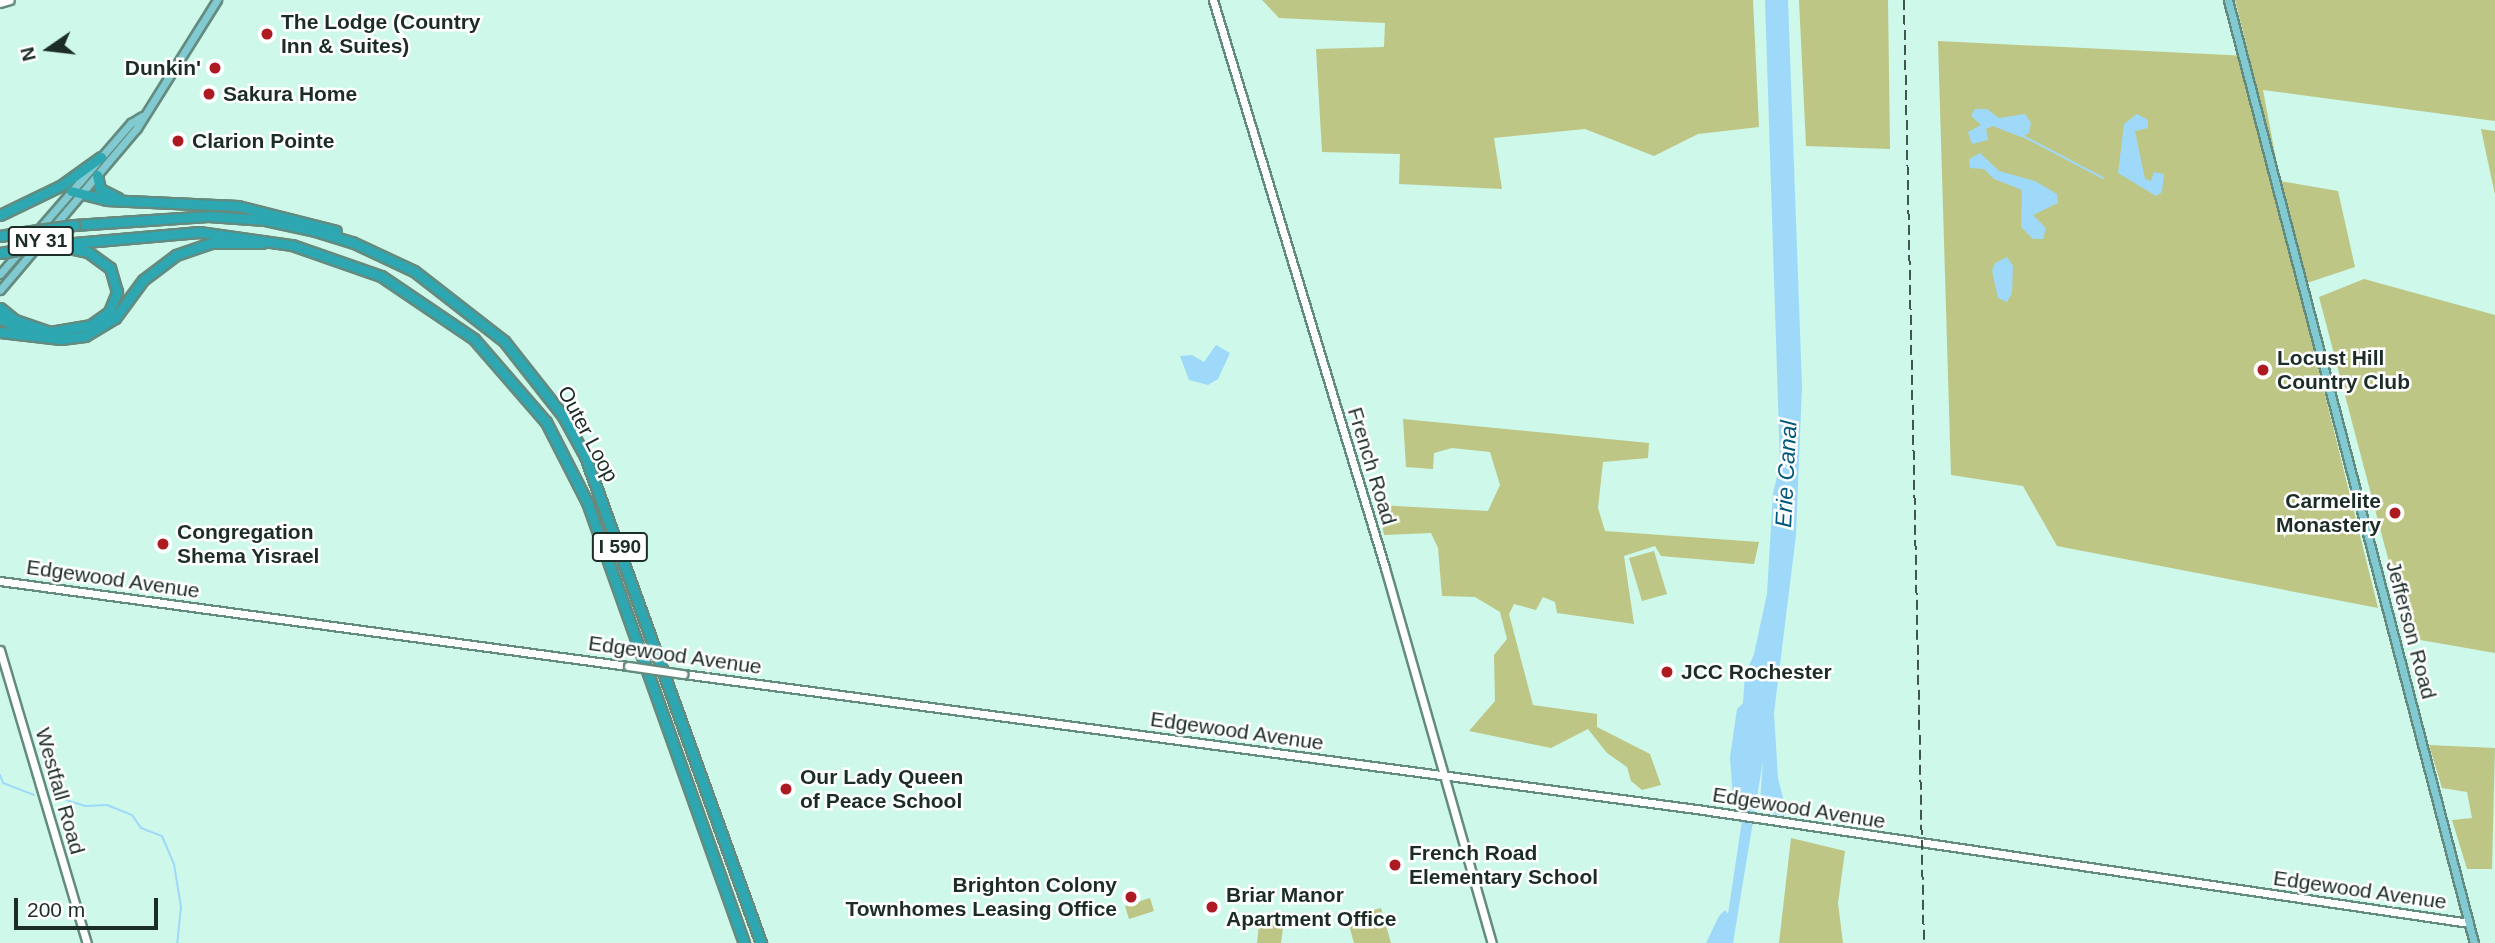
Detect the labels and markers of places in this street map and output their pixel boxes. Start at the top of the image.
place label: The Lodge (Country Inn & Suites) [281,9,480,59]
marker: The Lodge (Country Inn & Suites) [259,26,275,42]
place label: Dunkin' [125,55,201,81]
marker: Dunkin' [207,60,223,76]
place label: Sakura Home [223,81,357,107]
marker: Sakura Home [201,86,217,102]
place label: Clarion Pointe [192,128,334,154]
marker: Clarion Pointe [170,133,186,149]
place label: Locust Hill Country Club [2277,345,2410,395]
marker: Locust Hill Country Club [2255,362,2271,378]
place label: Carmelite Monastery [2276,488,2381,538]
marker: Carmelite Monastery [2387,505,2403,521]
place label: Congregation Shema Yisrael [177,519,320,569]
marker: Congregation Shema Yisrael [155,536,171,552]
place label: JCC Rochester [1681,659,1832,685]
marker: JCC Rochester [1659,664,1675,680]
place label: Our Lady Queen of Peace School [800,764,963,814]
marker: Our Lady Queen of Peace School [778,781,794,797]
place label: French Road Elementary School [1409,840,1598,890]
marker: French Road Elementary School [1387,857,1403,873]
place label: Brighton Colony Townhomes Leasing Office [846,872,1117,922]
place label: Briar Manor Apartment Office [1226,882,1396,932]
marker: Brighton Colony Townhomes Leasing Office [1123,889,1139,905]
marker: Briar Manor Apartment Office [1204,899,1220,915]

